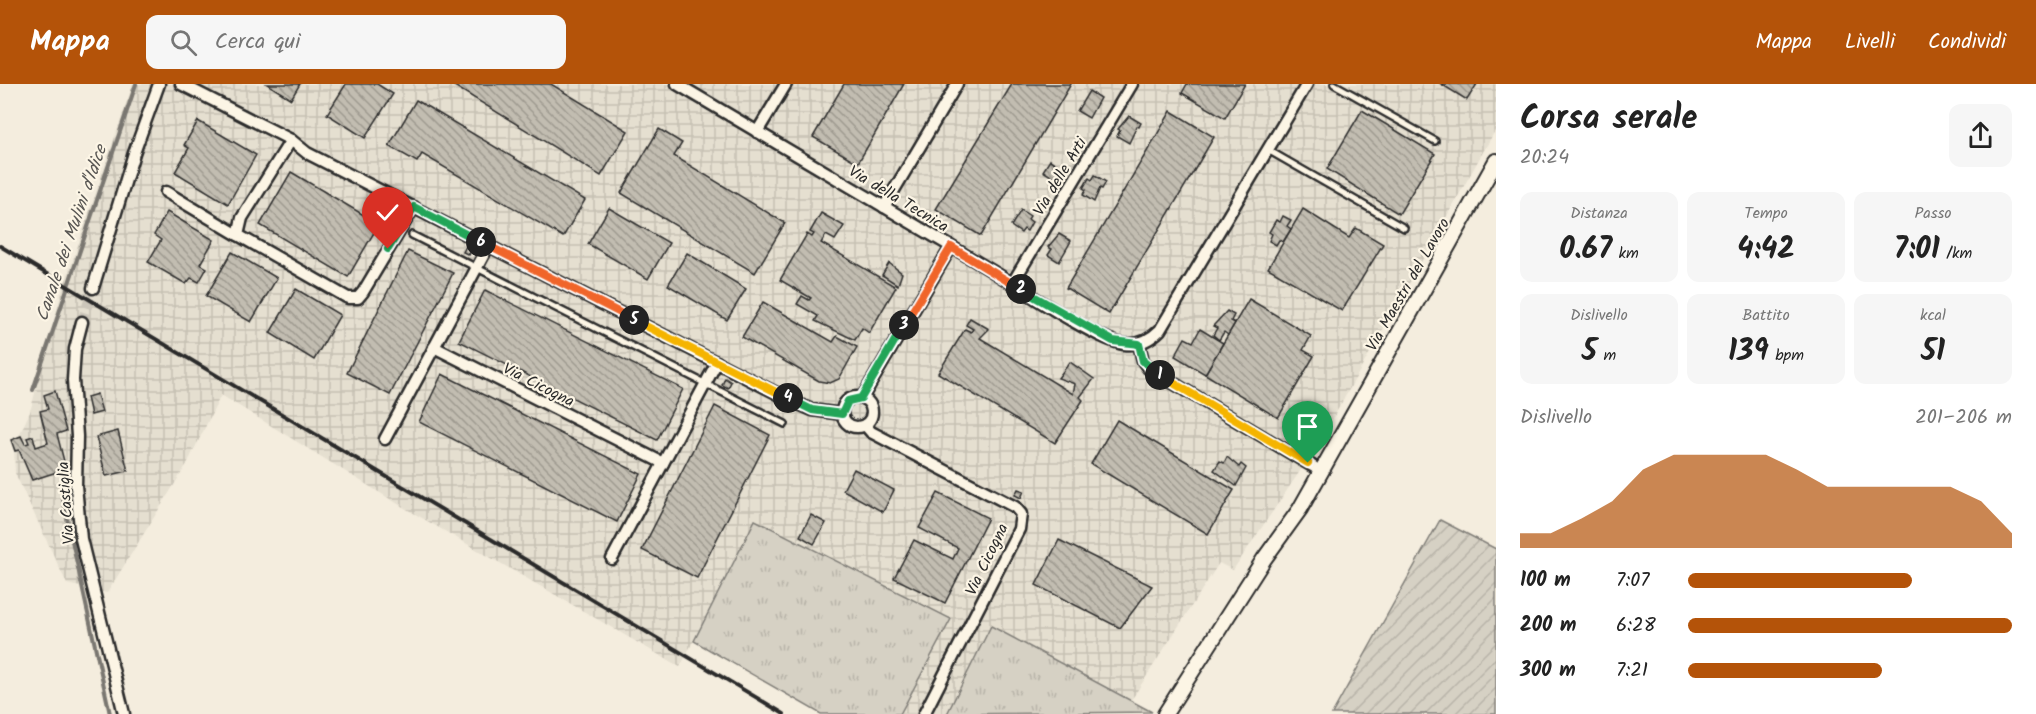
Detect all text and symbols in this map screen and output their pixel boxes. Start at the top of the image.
search box [146,15,566,69]
text: Mappa [30,20,110,65]
text: Cerca qui [215,25,300,60]
icon: search [167,26,200,59]
text: Mappa [1755,26,1812,59]
text: Livelli [1845,26,1895,59]
text: Condividi [1928,26,2006,59]
text: Corsa serale [1520,93,1697,146]
button: share [1949,104,2012,167]
street label: Via delle Arti [1027,132,1094,221]
water label: Canale dei Mulini d'Idice [29,140,117,326]
text: 20:24 [1520,142,1569,174]
street label: Via della Tecnica [843,159,953,239]
pin [362,187,413,249]
icon: check [371,196,404,229]
text: Distanza [1570,201,1628,226]
text: Tempo [1744,201,1788,226]
text: Passo [1914,201,1952,226]
street label: Via Maestri del Lavoro [1360,213,1457,356]
text: 0.67 [1559,226,1612,274]
text: 4:42 [1737,226,1795,274]
text: 7:01 [1894,226,1940,274]
pin: 6 [466,227,496,257]
text: 6 [477,229,485,254]
text: km [1612,241,1639,266]
text: /km [1940,241,1972,266]
pin: 2 [1006,274,1036,304]
text: 2 [1016,276,1026,301]
text: Dislivello [1570,303,1628,328]
text: Battito [1742,303,1790,328]
text: kcal [1920,303,1946,328]
pin: 5 [619,305,649,335]
text: 5 [630,307,638,332]
pin: 3 [889,310,919,340]
text: 3 [900,312,908,337]
text: 5 [1582,328,1597,376]
text: 139 [1728,328,1769,376]
text: 51 [1921,328,1945,376]
text: m [1597,343,1616,368]
text: bpm [1769,343,1804,368]
street label: Via Cicogna [498,357,579,414]
pin: 1 [1145,360,1175,390]
text: 1 [1158,362,1162,387]
pin: 4 [773,383,803,413]
text: 4 [784,385,792,410]
pin [1282,401,1333,463]
text: Dislivello [1520,402,1592,434]
text: 201–206 m [1915,402,2012,434]
icon: arrive [1291,410,1324,443]
street label: Via Castiglia [51,461,82,545]
street label: Via Cicogna [959,519,1016,600]
text: 100 m [1520,565,1571,597]
text: 7:07 [1616,565,1649,597]
text: 200 m [1520,610,1576,642]
text: 6:28 [1616,610,1656,642]
text: 300 m [1520,655,1576,687]
text: 7:21 [1616,655,1648,687]

